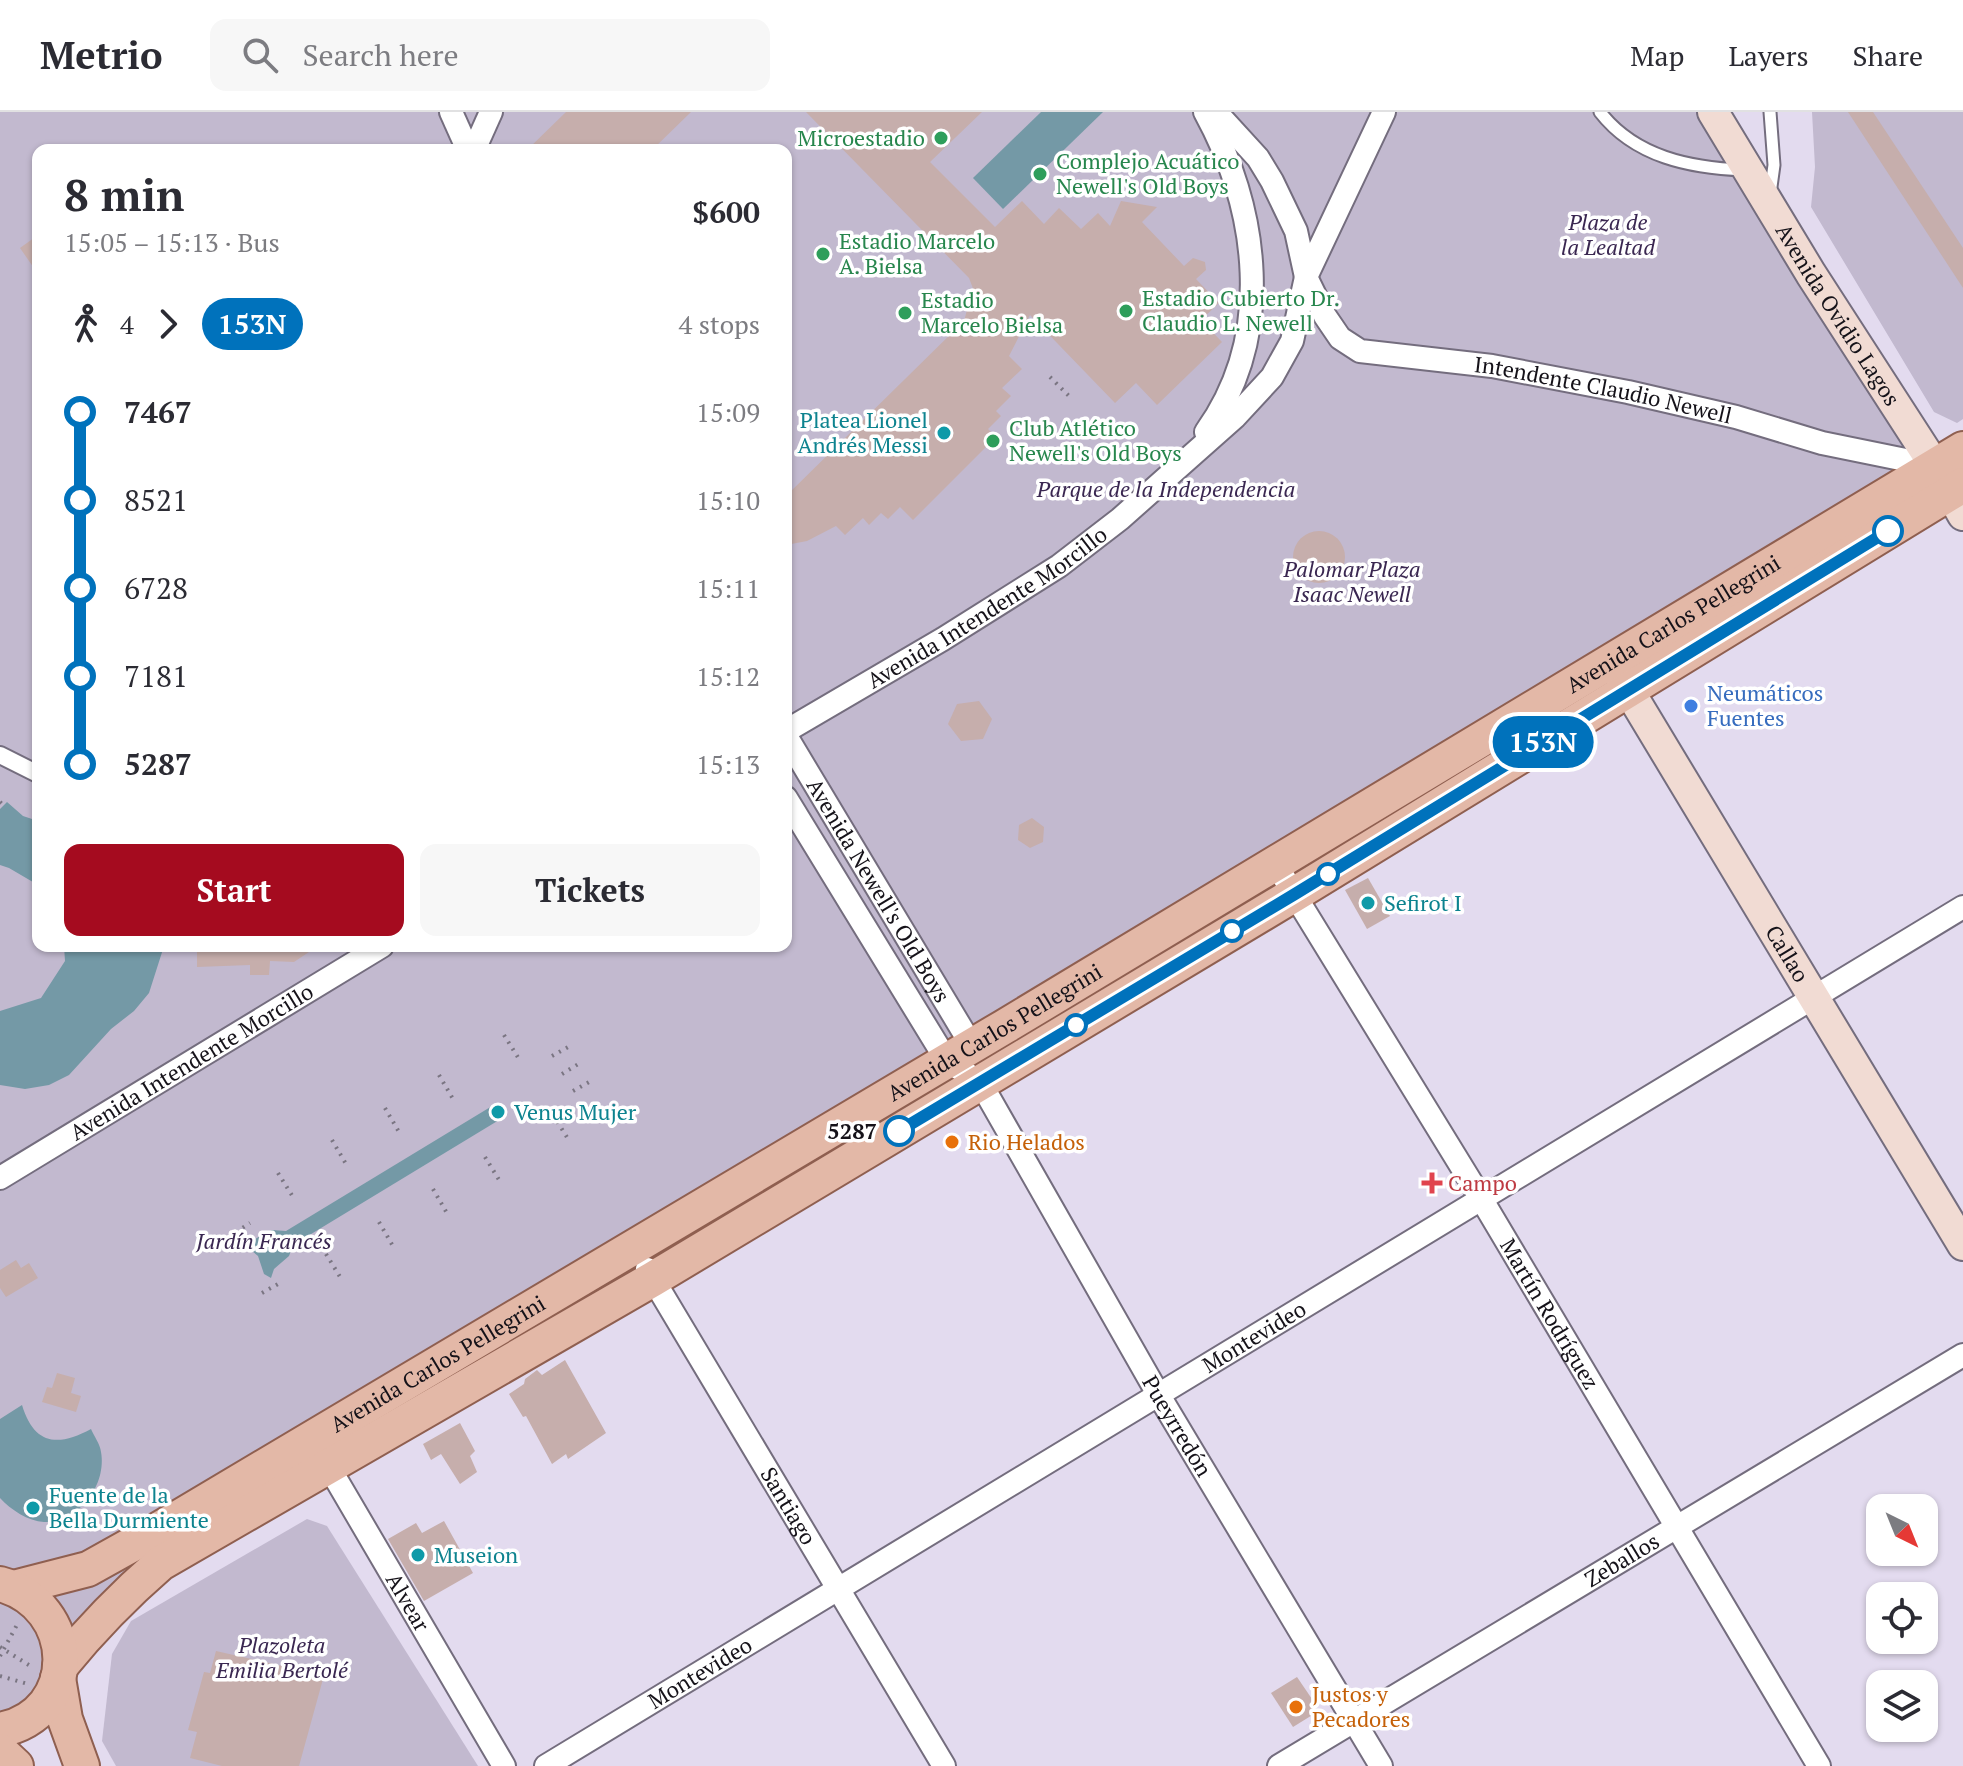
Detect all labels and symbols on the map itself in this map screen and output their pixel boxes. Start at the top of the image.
place label: Microestadio [798,123,925,152]
marker: Microestadio [932,129,950,147]
place label: Complejo Acuático Newell's Old Boys [1056,146,1239,200]
marker: Complejo Acuático Newell's Old Boys [1031,165,1049,183]
park label: Plaza de la Lealtad [1561,207,1656,261]
street label: Avenida Ovidio Lagos [1770,218,1907,411]
place label: Estadio Marcelo A. Bielsa [839,226,995,280]
marker: Estadio Marcelo A. Bielsa [814,245,832,263]
place label: Estadio Cubierto Dr. Claudio L. Newell [1142,283,1340,337]
place label: Estadio Marcelo Bielsa [921,285,1063,339]
marker: Estadio Cubierto Dr. Claudio L. Newell [1117,302,1135,320]
marker: Estadio Marcelo Bielsa [896,304,914,322]
street label: Intendente Claudio Newell [1473,349,1735,430]
place label: Platea Lionel Andrés Messi [797,405,928,459]
place label: Club Atlético Newell's Old Boys [1009,413,1182,467]
marker: Platea Lionel Andrés Messi [935,424,953,442]
marker: Club Atlético Newell's Old Boys [984,432,1002,450]
park label: Parque de la Independencia [1036,474,1295,503]
unlabelled marker [1873,516,1903,546]
street label: Avenida Intendente Morcillo [861,519,1113,695]
street label: Avenida Carlos Pellegrini [1560,548,1785,699]
park label: Palomar Plaza Isaac Newell [1283,554,1420,608]
place label: Neumáticos Fuentes [1707,678,1823,732]
marker: Neumáticos Fuentes [1682,697,1700,715]
line badge: 153N [1487,716,1599,768]
street label: Avenida Newell's Old Boys [801,773,957,1008]
unlabelled marker [1317,863,1339,885]
place label: Sefirot I [1384,888,1462,917]
marker: Sefirot I [1359,894,1377,912]
street label: Callao [1759,919,1816,987]
unlabelled marker [1221,920,1243,942]
street label: Avenida Carlos Pellegrini [882,956,1107,1107]
street label: Avenida Intendente Morcillo [64,976,318,1146]
unlabelled marker [1065,1014,1087,1036]
place label: Venus Mujer [514,1097,637,1126]
marker: Venus Mujer [489,1103,507,1121]
place label: 5287 [827,1116,877,1145]
marker: 5287 [884,1116,914,1146]
place label: Rio Helados [968,1127,1085,1156]
marker: Rio Helados [943,1133,961,1151]
place label: Campo [1448,1168,1517,1197]
marker: Campo [1423,1174,1441,1192]
park label: Jardín Francés [195,1226,332,1255]
street label: Martín Rodríguez [1494,1233,1606,1394]
street label: Avenida Carlos Pellegrini [325,1288,550,1438]
street label: Montevideo [1197,1294,1311,1379]
street label: Pueyrredón [1136,1370,1219,1482]
street label: Santiago [755,1461,823,1550]
place label: Fuente de la Bella Durmiente [49,1480,209,1534]
north arrow [1866,1494,1938,1566]
marker: Fuente de la Bella Durmiente [24,1499,42,1517]
street label: Zeballos [1579,1526,1664,1593]
place label: Museion [434,1540,518,1569]
marker: Museion [409,1546,427,1564]
street label: Alvear [380,1567,437,1637]
park label: Plazoleta Emilia Bertolé [215,1630,349,1684]
street label: Montevideo [642,1630,757,1715]
place label: Justos y Pecadores [1312,1679,1410,1733]
marker: Justos y Pecadores [1287,1698,1305,1716]

